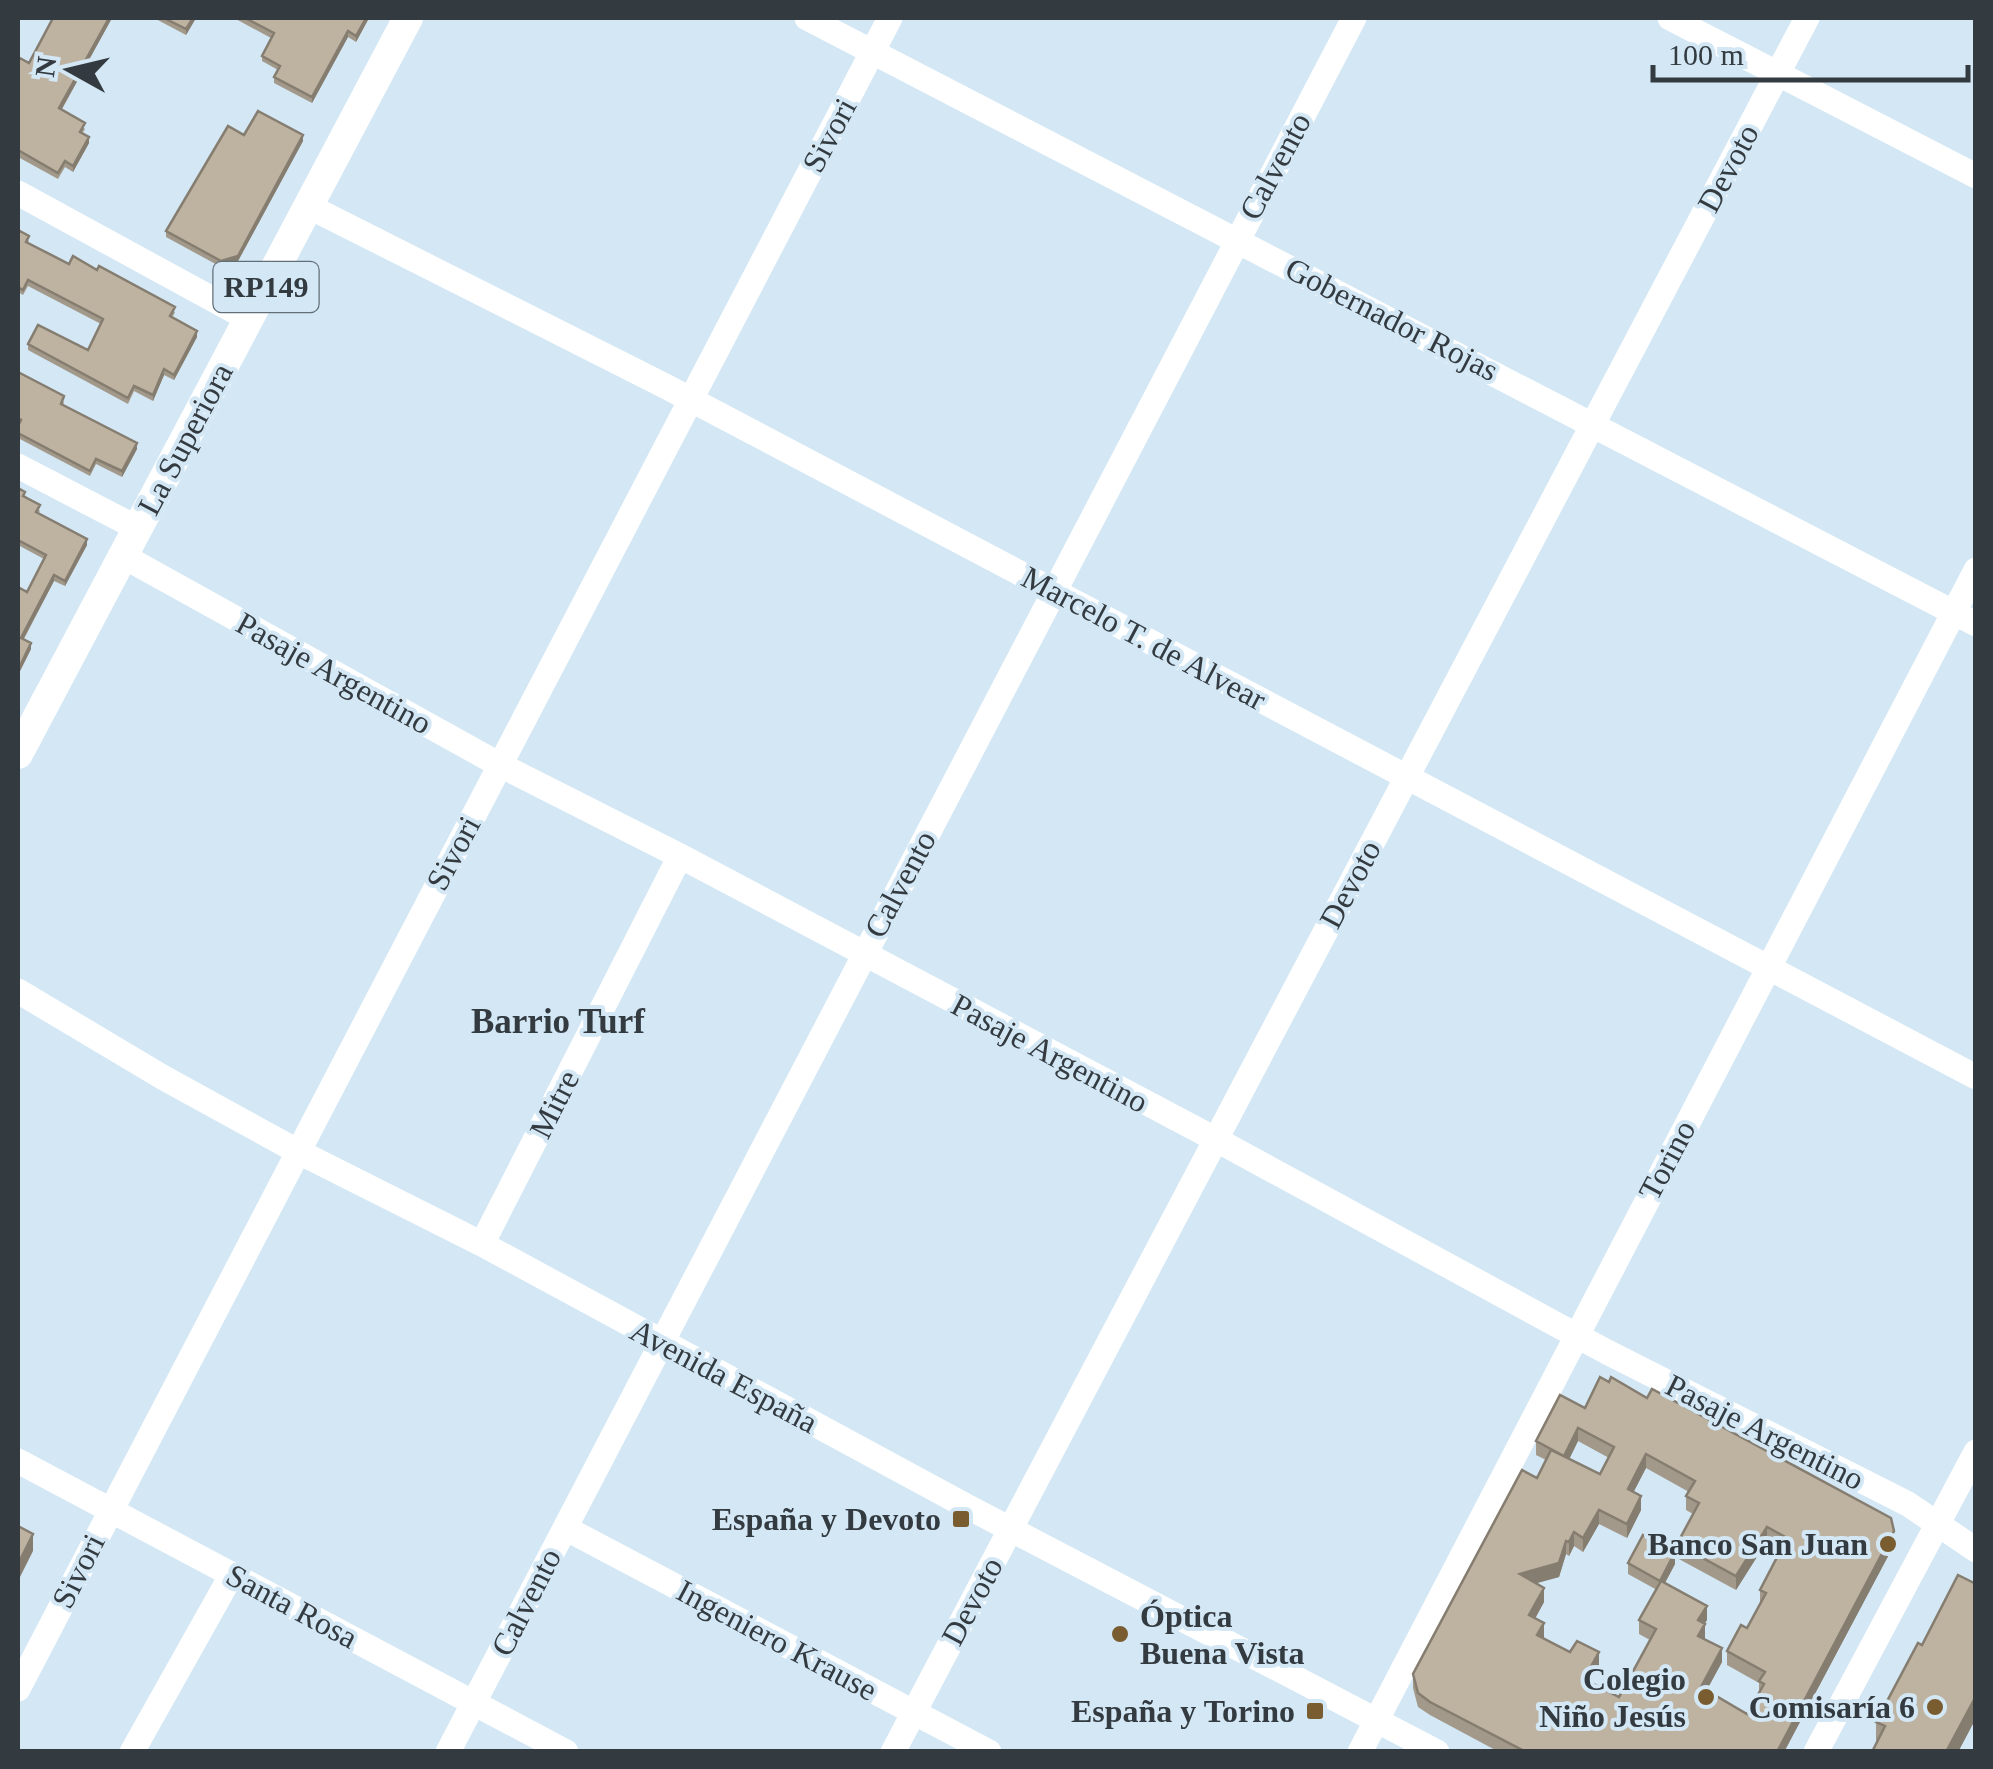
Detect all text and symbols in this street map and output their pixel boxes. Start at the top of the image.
north arrow [20,20,120,120]
scale bar [1653,20,1968,82]
text: 100 m [1668,38,1744,71]
text: N [29,54,62,79]
street label: Sivori [795,92,863,178]
street label: Calvento [1232,107,1318,225]
street label: Devoto [1690,118,1766,218]
street label: Gobernador Rojas [1280,250,1504,388]
road number: RP149 [214,262,318,312]
street label: La Superiora [130,357,240,521]
street label: Marcelo T. de Alvear [1016,559,1272,718]
street label: Pasaje Argentino [230,605,438,741]
street label: Sivori [419,810,487,896]
street label: Calvento [857,825,943,943]
street label: Devoto [1312,834,1388,934]
street label: Pasaje Argentino [946,986,1154,1120]
district label: Barrio Turf [471,1002,645,1041]
street label: Mitre [522,1064,586,1144]
street label: Torino [1631,1114,1703,1206]
street label: Avenida España [624,1312,824,1440]
street label: Pasaje Argentino [1660,1367,1870,1497]
place label: España y Devoto [712,1501,941,1537]
marker: España y Devoto [950,1508,972,1530]
place label: Banco San Juan [1647,1526,1868,1562]
street label: Sivori [44,1528,112,1614]
marker: Banco San Juan [1877,1533,1899,1555]
street label: Calvento [484,1542,568,1662]
street label: Devoto [934,1551,1010,1651]
street label: Santa Rosa [220,1557,364,1655]
street label: Ingeniero Krause [671,1572,883,1708]
place label: Óptica Buena Vista [1140,1598,1304,1671]
marker: Óptica Buena Vista [1109,1623,1131,1645]
place label: Colegio Niño Jesús [1539,1661,1686,1734]
marker: Colegio Niño Jesús [1695,1686,1717,1708]
place label: Comisaría 6 [1749,1689,1915,1725]
place label: España y Torino [1071,1693,1295,1729]
marker: Comisaría 6 [1924,1696,1946,1718]
marker: España y Torino [1304,1700,1326,1722]

